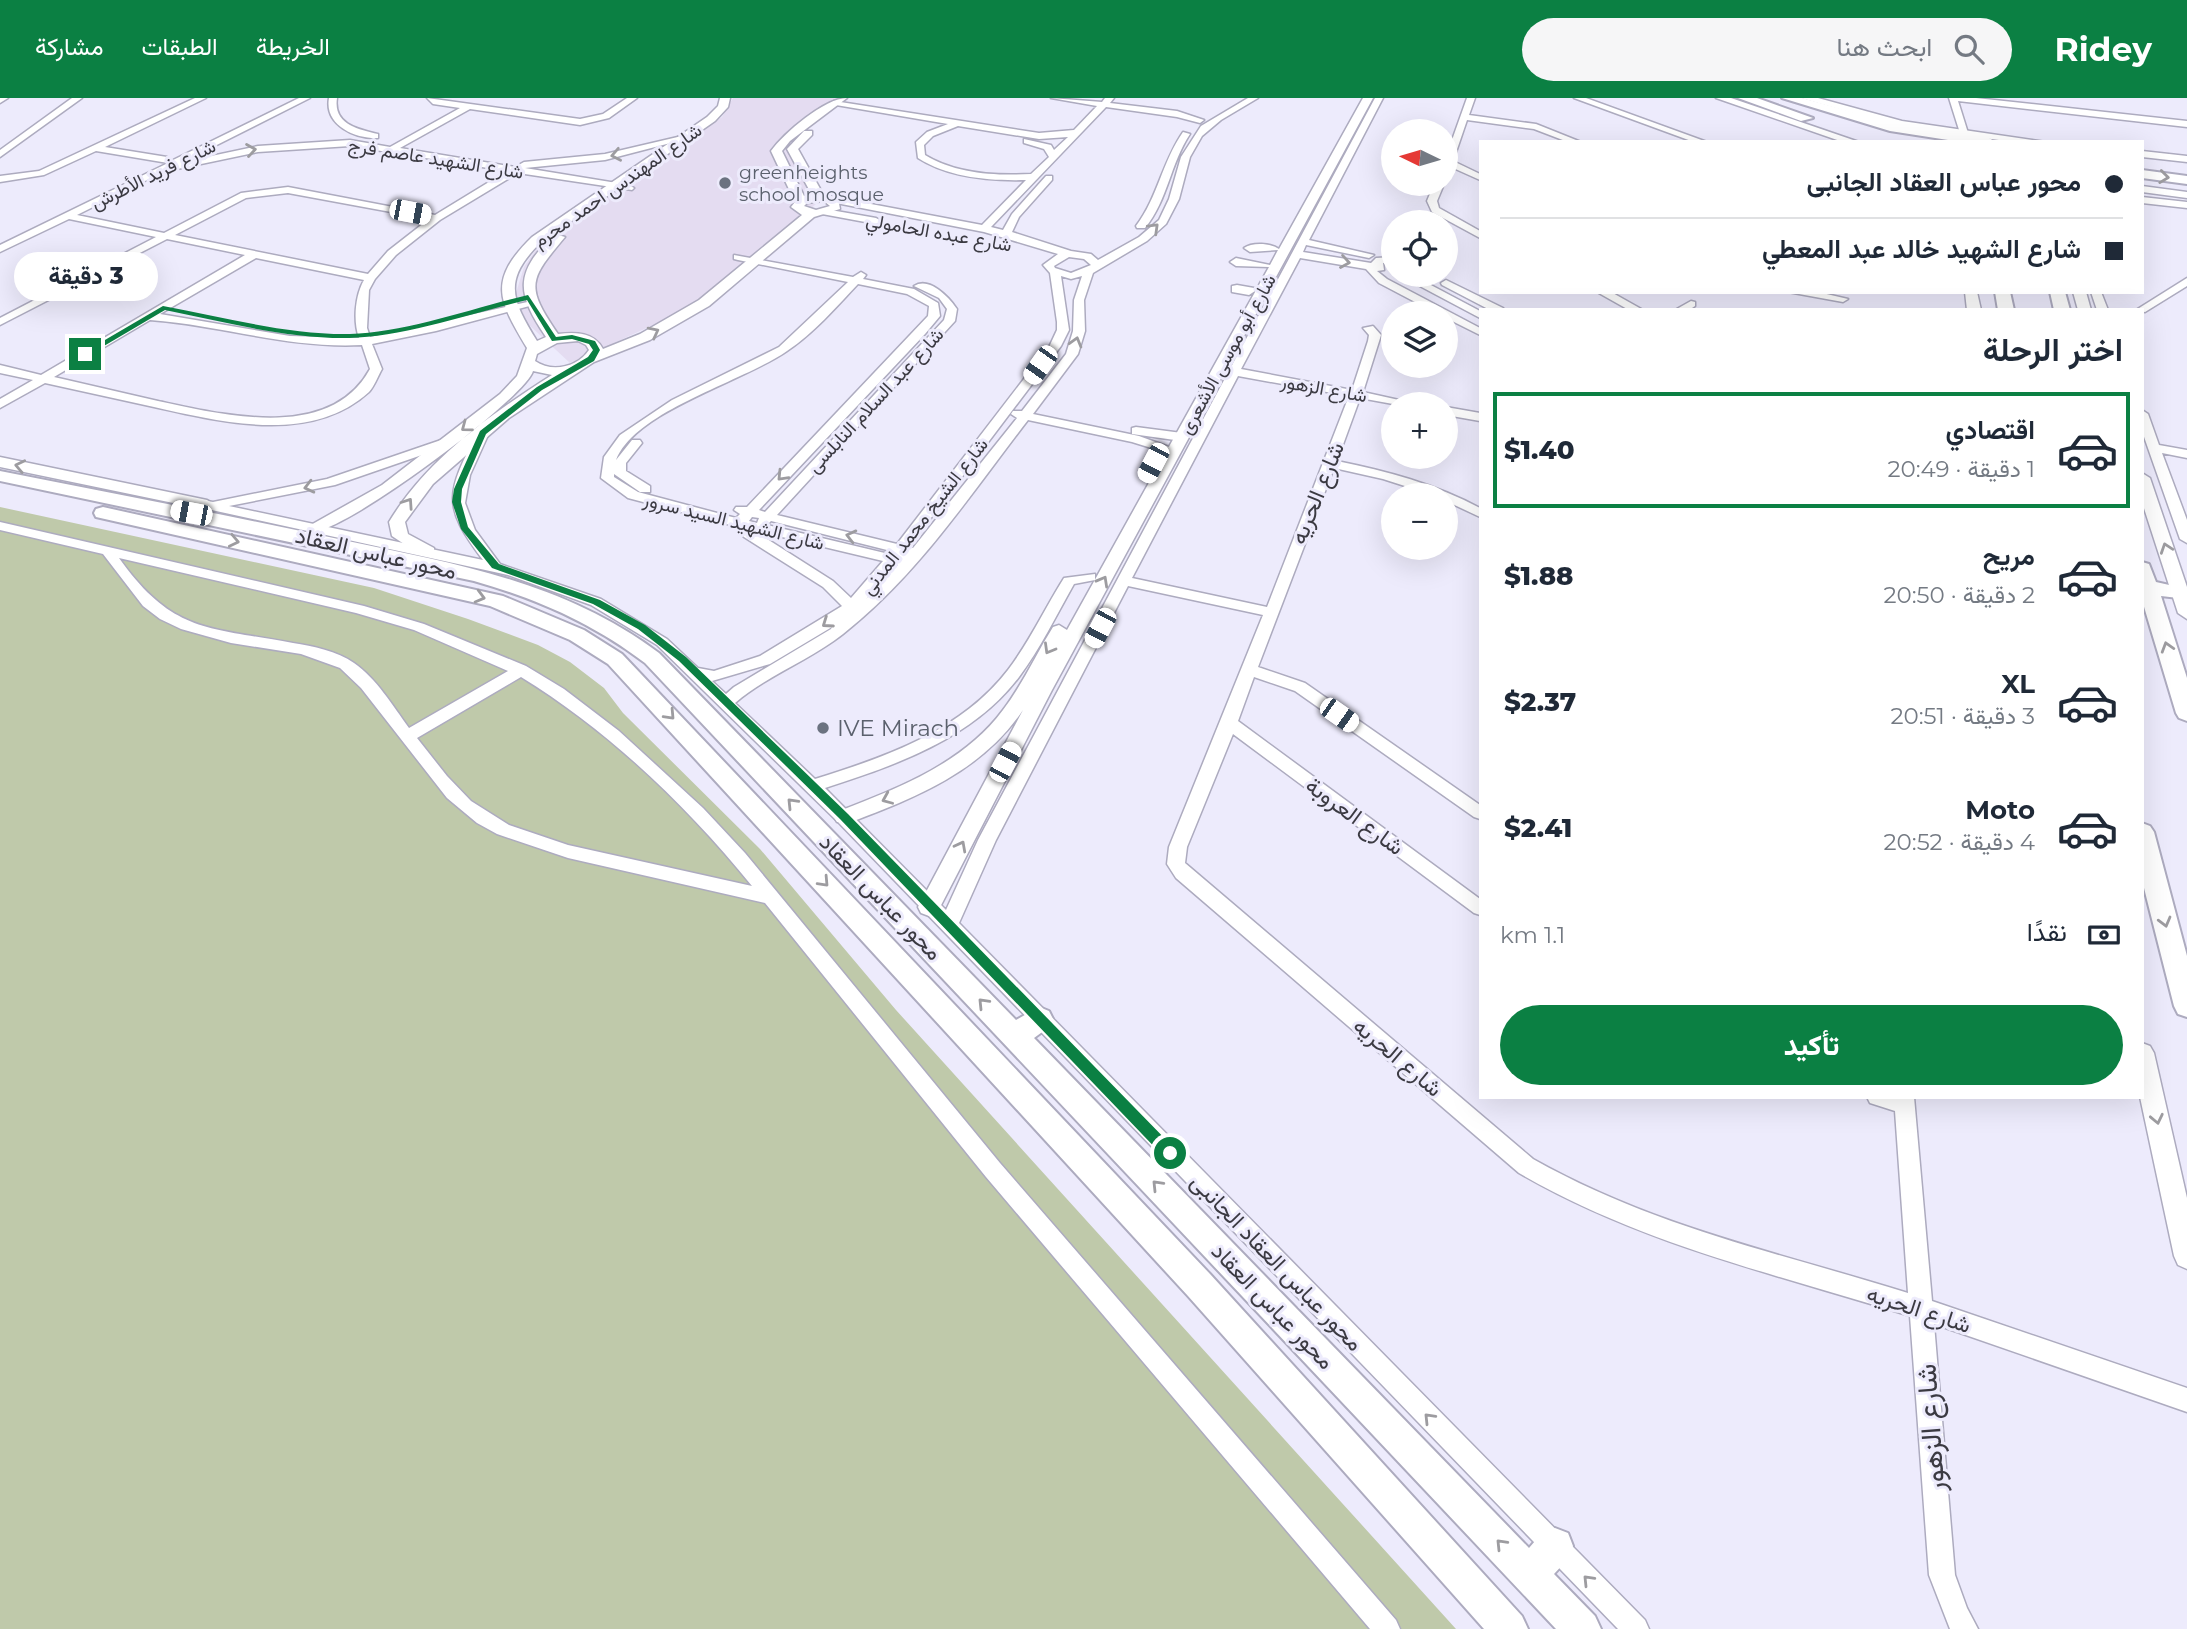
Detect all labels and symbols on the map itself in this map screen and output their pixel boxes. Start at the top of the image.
street label: شارع المهندس احمد محرم [528,118,707,253]
north arrow [1381,119,1458,196]
street label: شارع الشهيد عاصم فرج [347,133,525,185]
street label: شارع فريد الأطرش [87,134,220,216]
one-way arrow [245,143,257,158]
one-way arrow [610,146,622,161]
place label: greenheights school mosque [739,161,884,206]
one-way arrow [2159,170,2170,185]
marker: greenheights school mosque [717,175,733,191]
car [388,198,433,226]
street label: شارع عبده الحامولي [863,208,1014,261]
one-way arrow [1146,223,1159,236]
callout: 3 دقيقة [13,252,157,302]
one-way arrow [1339,254,1351,269]
street label: شارع أبو موسى الأشعرى [1174,270,1282,439]
street label: شارع عبد السلام النابلسى [802,323,949,478]
one-way arrow [647,327,659,341]
one-way arrow [1067,336,1082,348]
route end [69,338,101,370]
car [1020,342,1061,388]
street label: شارع الزهور [1278,369,1369,408]
one-way arrow [461,419,474,431]
street label: شارع الشيخ محمد المدني [856,433,996,602]
street label: شارع الحريه [1284,438,1352,549]
car [1134,440,1173,486]
one-way arrow [15,460,27,475]
one-way arrow [778,468,791,481]
one-way arrow [303,479,315,493]
street label: شارع الشهيد السيد سرور [640,488,827,556]
one-way arrow [399,498,412,511]
car [169,499,214,527]
street label: محور عباس العقاد [292,521,459,586]
one-way arrow [846,530,858,544]
one-way arrow [228,533,240,548]
one-way arrow [2159,542,2174,554]
one-way arrow [1095,576,1108,588]
one-way arrow [474,589,486,603]
car [1081,605,1120,651]
one-way arrow [822,615,835,627]
one-way arrow [1044,642,1057,655]
one-way arrow [2160,642,2175,654]
car [1316,694,1363,736]
one-way arrow [661,707,674,720]
place label: IVE Mirach [837,714,959,742]
marker: IVE Mirach [815,720,831,736]
car [986,739,1025,785]
street label: شارع العروبة [1299,771,1410,863]
one-way arrow [882,791,894,805]
one-way arrow [787,799,800,812]
street label: محور عباس العقاد [813,828,948,967]
one-way arrow [953,841,967,854]
one-way arrow [816,874,829,887]
one-way arrow [2157,916,2171,928]
one-way arrow [978,998,991,1011]
street label: شارع الحريه [1346,1012,1448,1104]
one-way arrow [2148,1113,2163,1125]
route start [1154,1137,1186,1169]
street label: محور عباس العقاد الجانبى [1185,1167,1369,1357]
one-way arrow [1153,1180,1166,1193]
street label: محور عباس العقاد [1206,1237,1340,1375]
street label: شارع الحريه [1863,1279,1975,1341]
street label: شارع الزهور [1909,1363,1953,1494]
one-way arrow [1424,1413,1437,1426]
one-way arrow [1496,1540,1509,1553]
one-way arrow [1584,1575,1597,1588]

